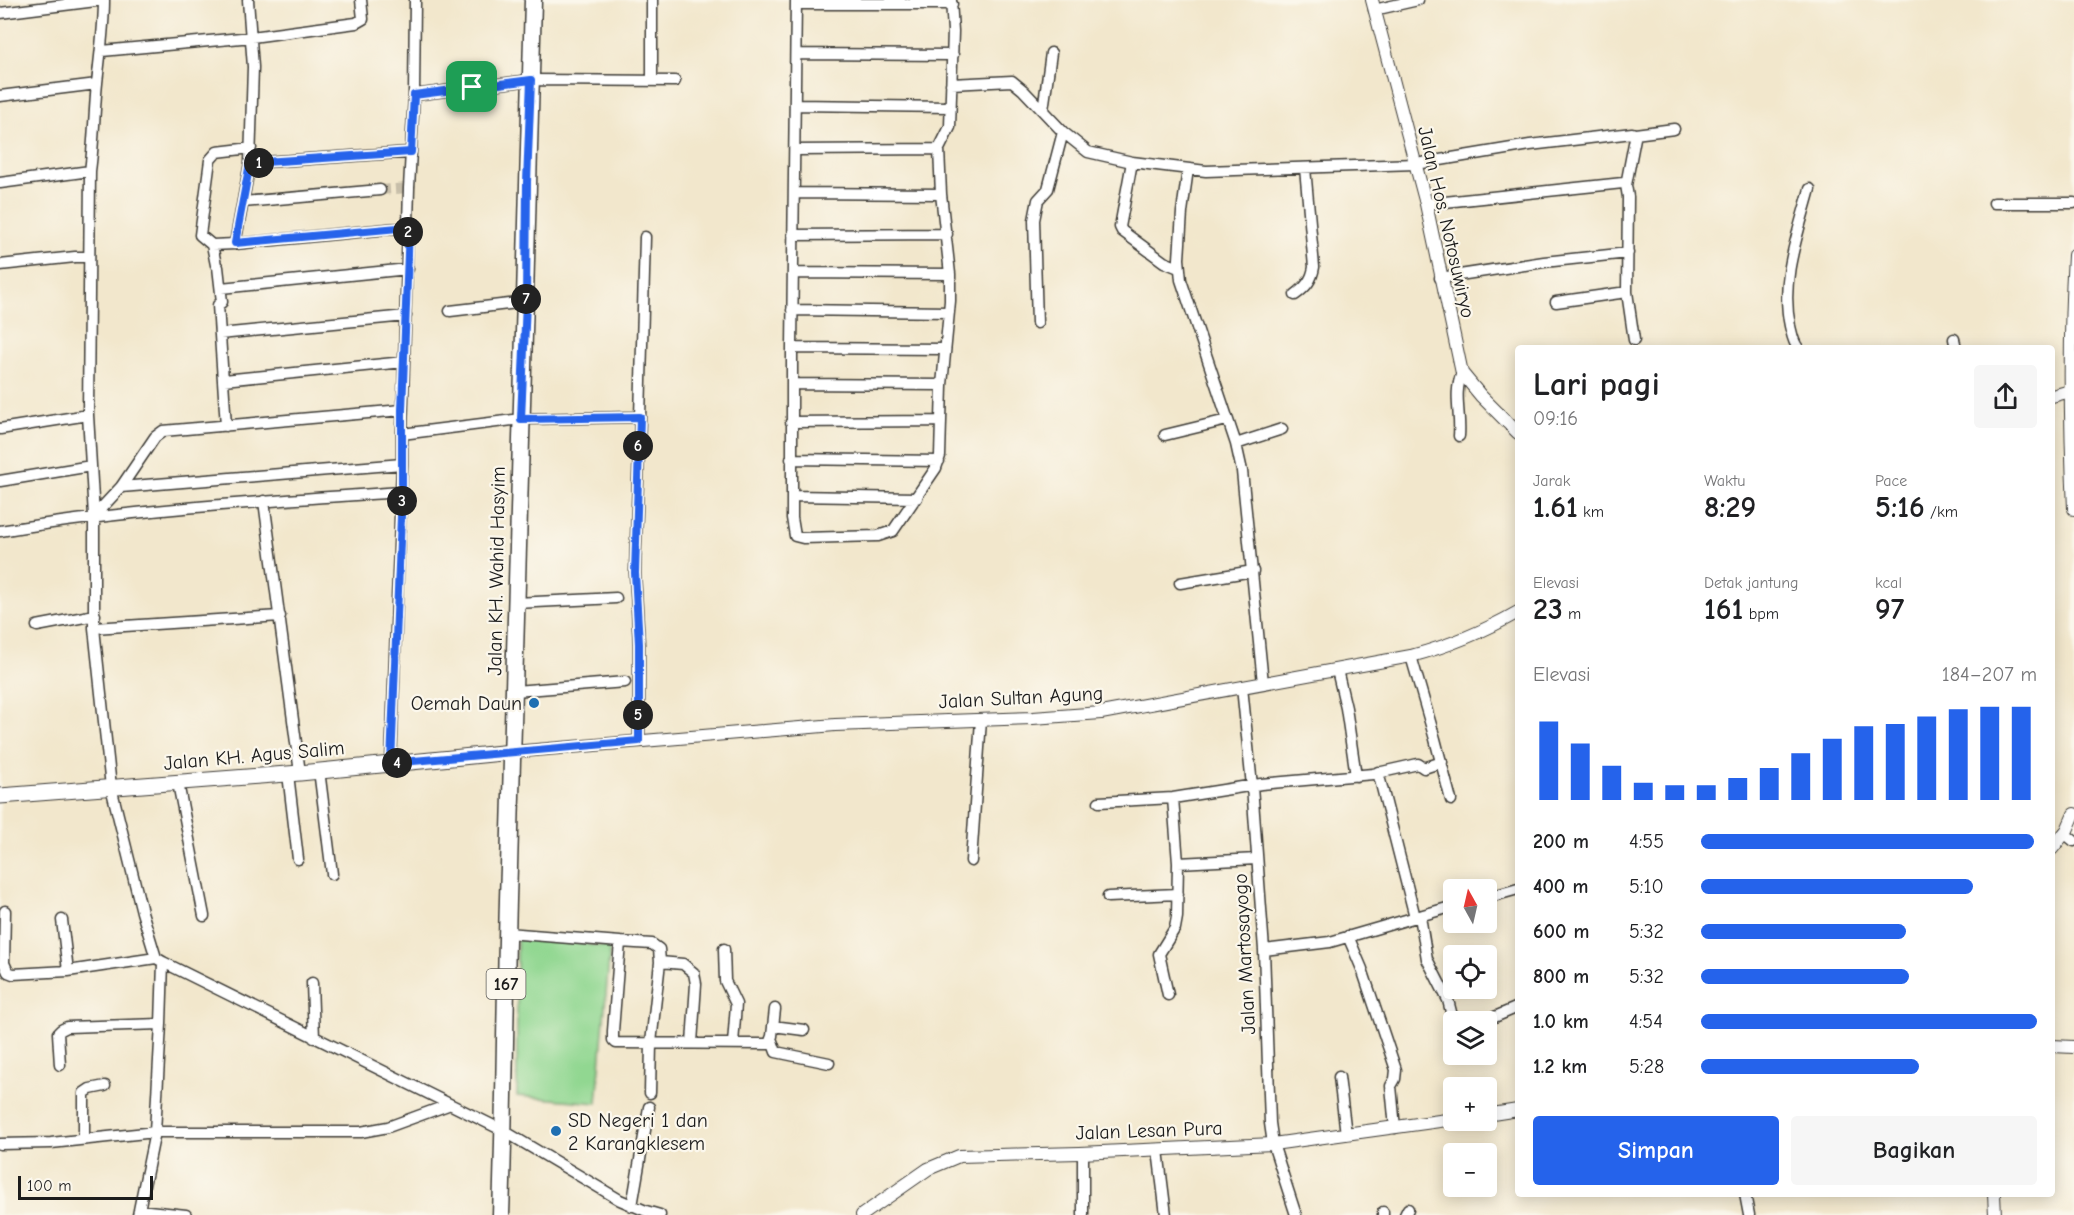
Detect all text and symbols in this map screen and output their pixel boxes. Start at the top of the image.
pin [446,61,497,112]
icon: arrive [455,70,488,103]
street label: Jalan Hos. Notosuwiryo [1413,124,1480,320]
pin: 1 [244,148,274,178]
text: 1 [256,154,262,172]
pin: 2 [393,217,423,247]
text: 2 [404,223,412,241]
pin: 7 [511,284,541,314]
text: 7 [522,290,530,308]
text: Lari pagi [1533,365,1660,403]
button: share [1974,365,2037,428]
text: 09:16 [1533,407,1578,430]
pin: 6 [623,431,653,461]
text: 6 [634,437,642,455]
street label: Jalan KH. Wahid Hasyim [483,466,510,676]
text: Jarak [1533,472,1571,490]
text: Waktu [1704,472,1746,490]
text: Pace [1875,472,1907,490]
pin: 3 [387,486,417,516]
text: 1.61 [1533,490,1578,525]
text: 8:29 [1704,490,1756,525]
text: 5:16 [1875,490,1925,525]
text: 3 [398,492,406,510]
text: km [1578,503,1604,521]
text: /km [1925,503,1958,521]
text: Elevasi [1533,574,1579,592]
text: Detak jantung [1704,574,1799,592]
text: kcal [1875,574,1902,592]
text: 23 [1533,592,1563,627]
text: 161 [1704,592,1743,627]
text: 97 [1875,592,1904,627]
text: m [1563,605,1581,623]
text: bpm [1743,605,1779,623]
text: Elevasi [1533,663,1591,686]
text: 184–207 m [1942,663,2037,686]
street label: Jalan Sultan Agung [938,682,1104,713]
place label: Oemah Daun [411,692,522,715]
marker: Oemah Daun [527,696,541,710]
pin: 5 [623,700,653,730]
text: 5 [634,706,642,724]
street label: Jalan KH. Agus Salim [163,736,345,775]
pin: 4 [382,748,412,778]
text: 4 [393,754,401,772]
text: 200 m [1533,830,1589,853]
text: 4:55 [1629,830,1664,853]
street label: Jalan Martosayogo [1229,873,1260,1035]
text: 400 m [1533,875,1588,898]
text: 5:10 [1629,875,1664,898]
north arrow [1443,879,1497,933]
map controls [1443,879,1497,1197]
text: 600 m [1533,920,1589,943]
text: 5:32 [1629,920,1664,943]
button: locate [1443,945,1497,999]
text: 800 m [1533,965,1589,988]
text: 5:32 [1629,965,1664,988]
road number: 167 [486,969,526,999]
text: 1.0 km [1533,1010,1589,1033]
text: 4:54 [1629,1010,1663,1033]
button: layers [1443,1011,1497,1065]
text: 1.2 km [1533,1055,1587,1078]
text: 5:28 [1629,1055,1664,1078]
button: + [1443,1077,1497,1131]
place label: SD Negeri 1 dan 2 Karangklesem [568,1109,708,1155]
street label: Jalan Lesan Pura [1075,1116,1223,1145]
button: Simpan [1533,1116,1779,1185]
button: Bagikan [1791,1116,2037,1185]
marker: SD Negeri 1 dan 2 Karangklesem [549,1124,563,1138]
button: − [1443,1143,1497,1197]
scale bar [18,1173,153,1200]
text: 100 m [27,1177,71,1195]

